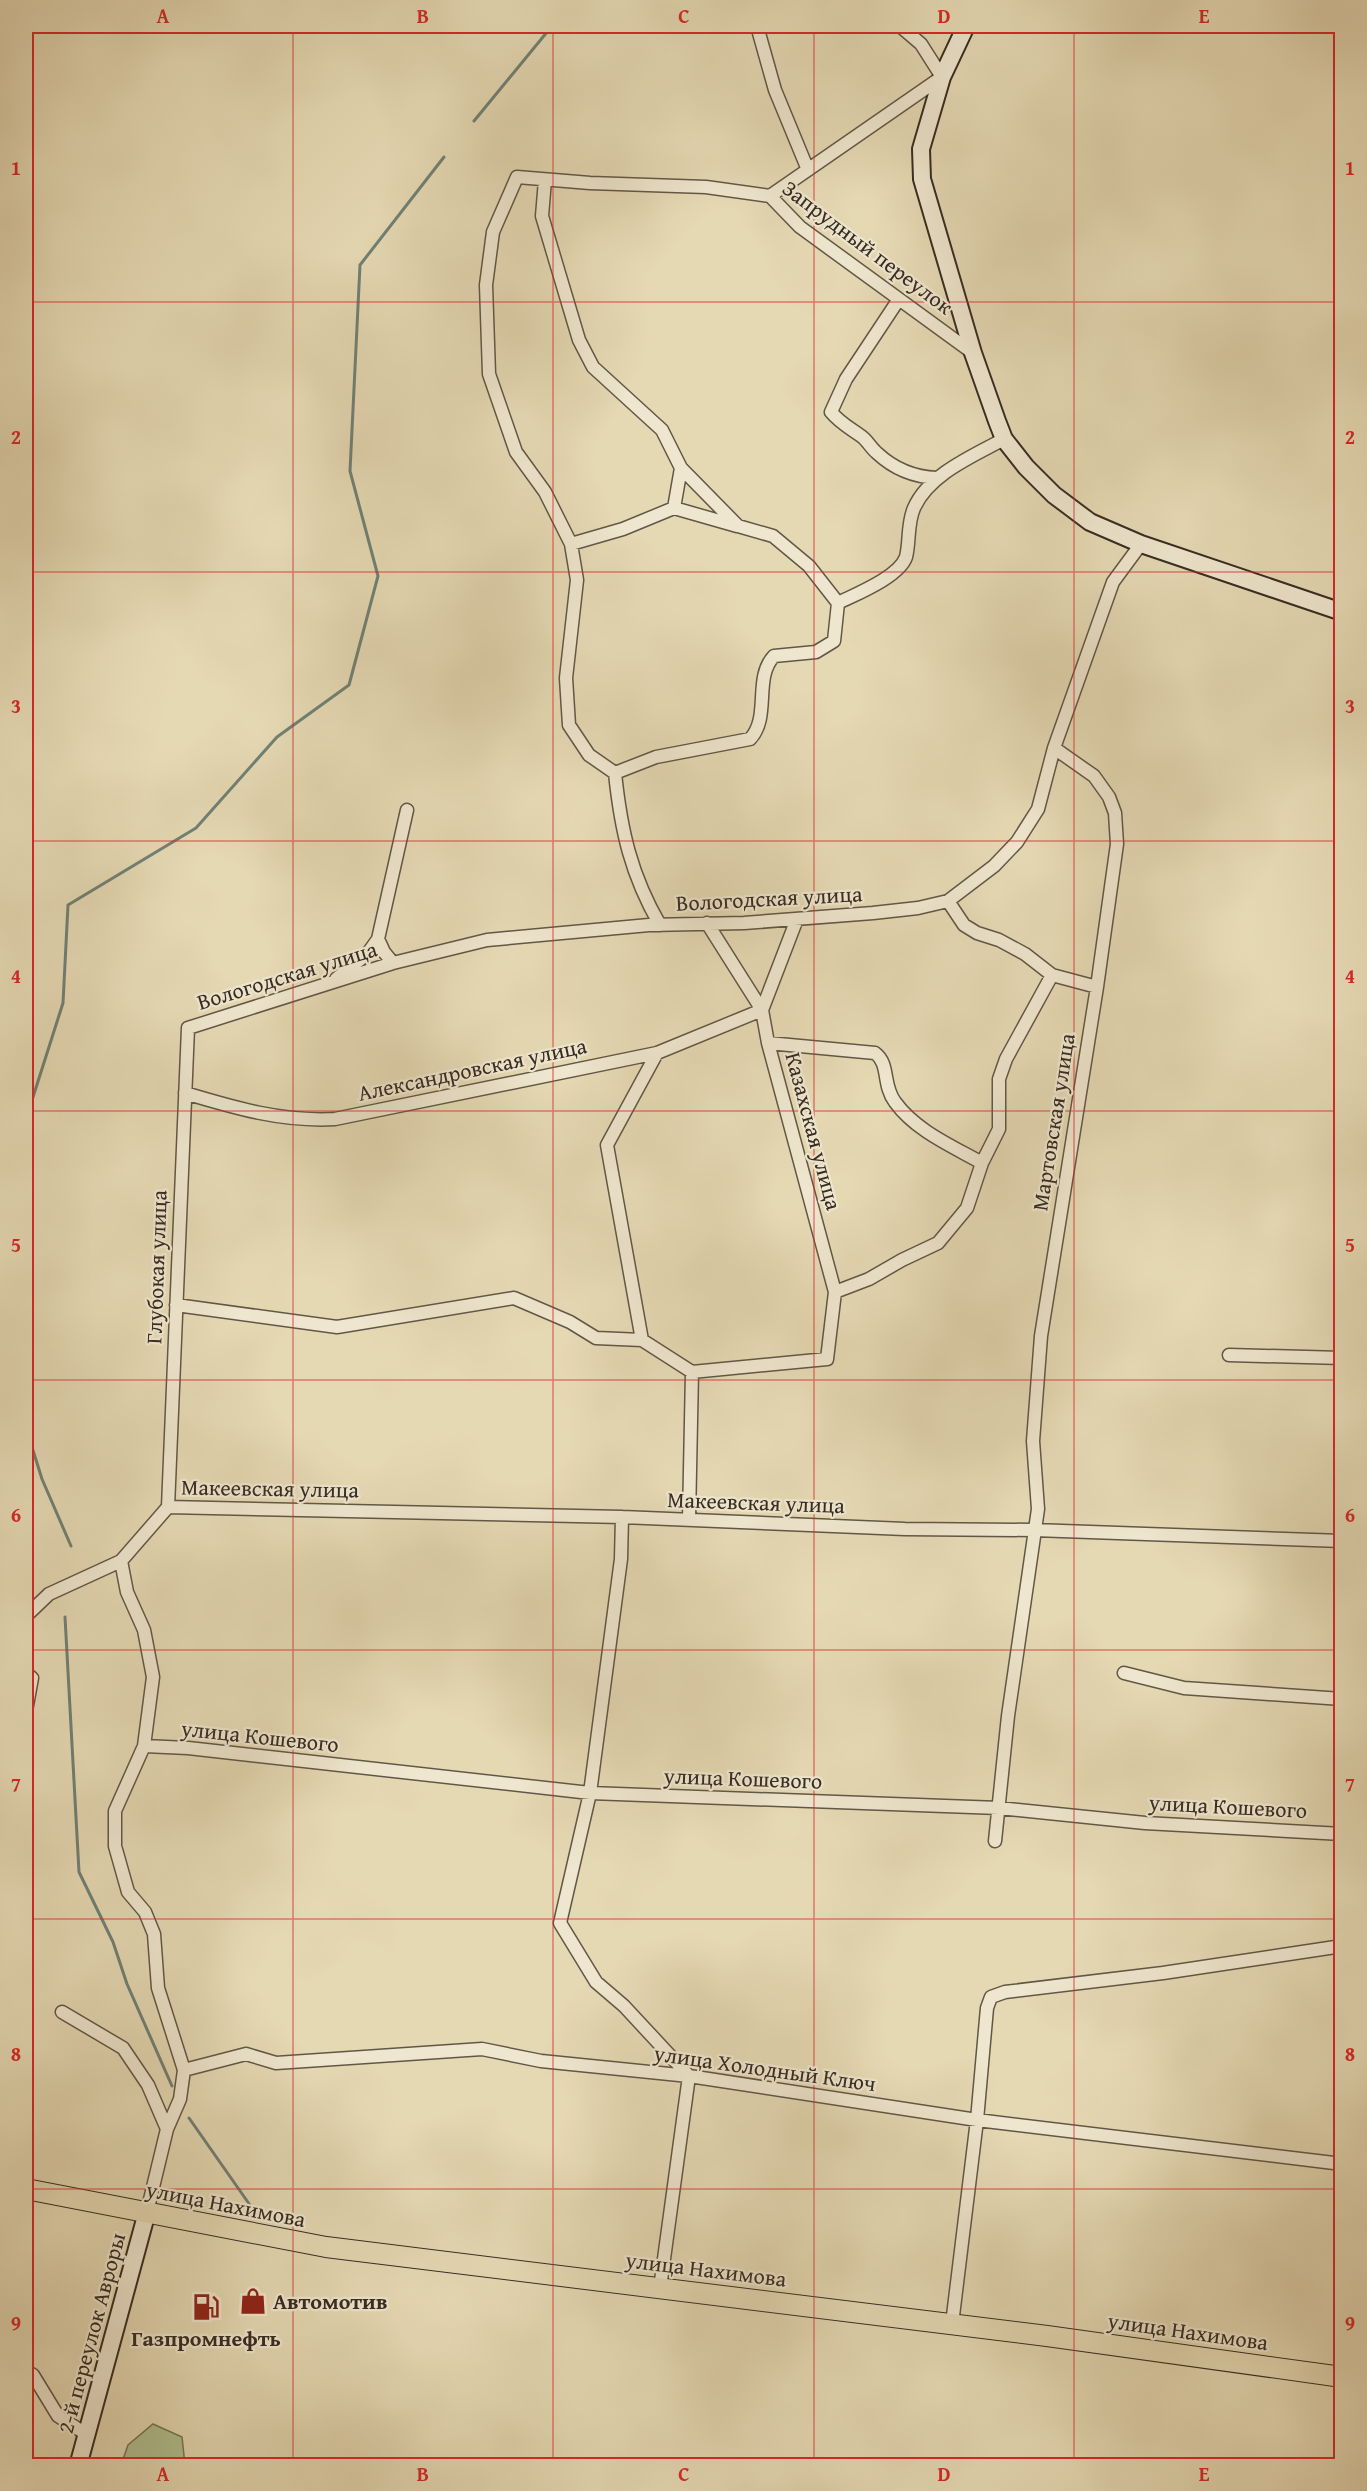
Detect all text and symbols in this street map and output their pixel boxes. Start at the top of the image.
text: A [157,1,170,30]
text: B [417,1,429,30]
text: C [678,1,690,30]
text: D [937,1,951,30]
text: E [1199,1,1210,30]
text: 1 [11,153,21,182]
text: 1 [1345,153,1355,182]
street label: Запрудный переулок [776,172,960,322]
text: 2 [11,422,21,451]
text: 2 [1345,422,1355,451]
text: 3 [11,691,21,720]
text: 3 [1345,691,1355,720]
street label: Вологодская улица [675,877,864,919]
street label: Вологодская улица [193,932,381,1018]
text: 4 [11,961,21,990]
text: 4 [1345,961,1355,990]
street label: Александровская улица [355,1029,590,1109]
street label: Мартовская улица [1023,1030,1083,1213]
street label: Казахская улица [778,1048,851,1214]
street label: Глубокая улица [137,1189,175,1344]
text: 5 [11,1230,21,1259]
text: 5 [1345,1230,1355,1259]
street label: Макеевская улица [181,1470,360,1506]
street label: Макеевская улица [667,1483,846,1521]
text: 6 [11,1500,21,1529]
text: 6 [1345,1500,1355,1529]
street label: улица Кошевого [179,1712,340,1760]
street label: улица Кошевого [662,1759,823,1797]
text: 7 [11,1769,21,1798]
text: 7 [1345,1769,1355,1798]
street label: улица Кошевого [1147,1786,1308,1826]
street label: улица Холодный Ключ [651,2036,878,2099]
text: 8 [11,2039,21,2068]
text: 8 [1345,2039,1355,2068]
street label: улица Нахимова [143,2173,309,2235]
street label: 2-й переулок Авроры [49,2229,133,2437]
street label: улица Нахимова [623,2243,789,2295]
place label: Автомотив [273,2285,387,2317]
shop icon: Автомотив [238,2286,268,2316]
fuel station icon: Газпромнефть [191,2292,221,2322]
street label: улица Нахимова [1105,2304,1271,2358]
text: 9 [11,2308,21,2337]
text: 9 [1345,2308,1355,2337]
place label: Газпромнефть [131,2322,281,2354]
text: A [157,2459,170,2488]
text: B [417,2459,429,2488]
text: C [678,2459,690,2488]
text: D [937,2459,951,2488]
text: E [1199,2459,1210,2488]

